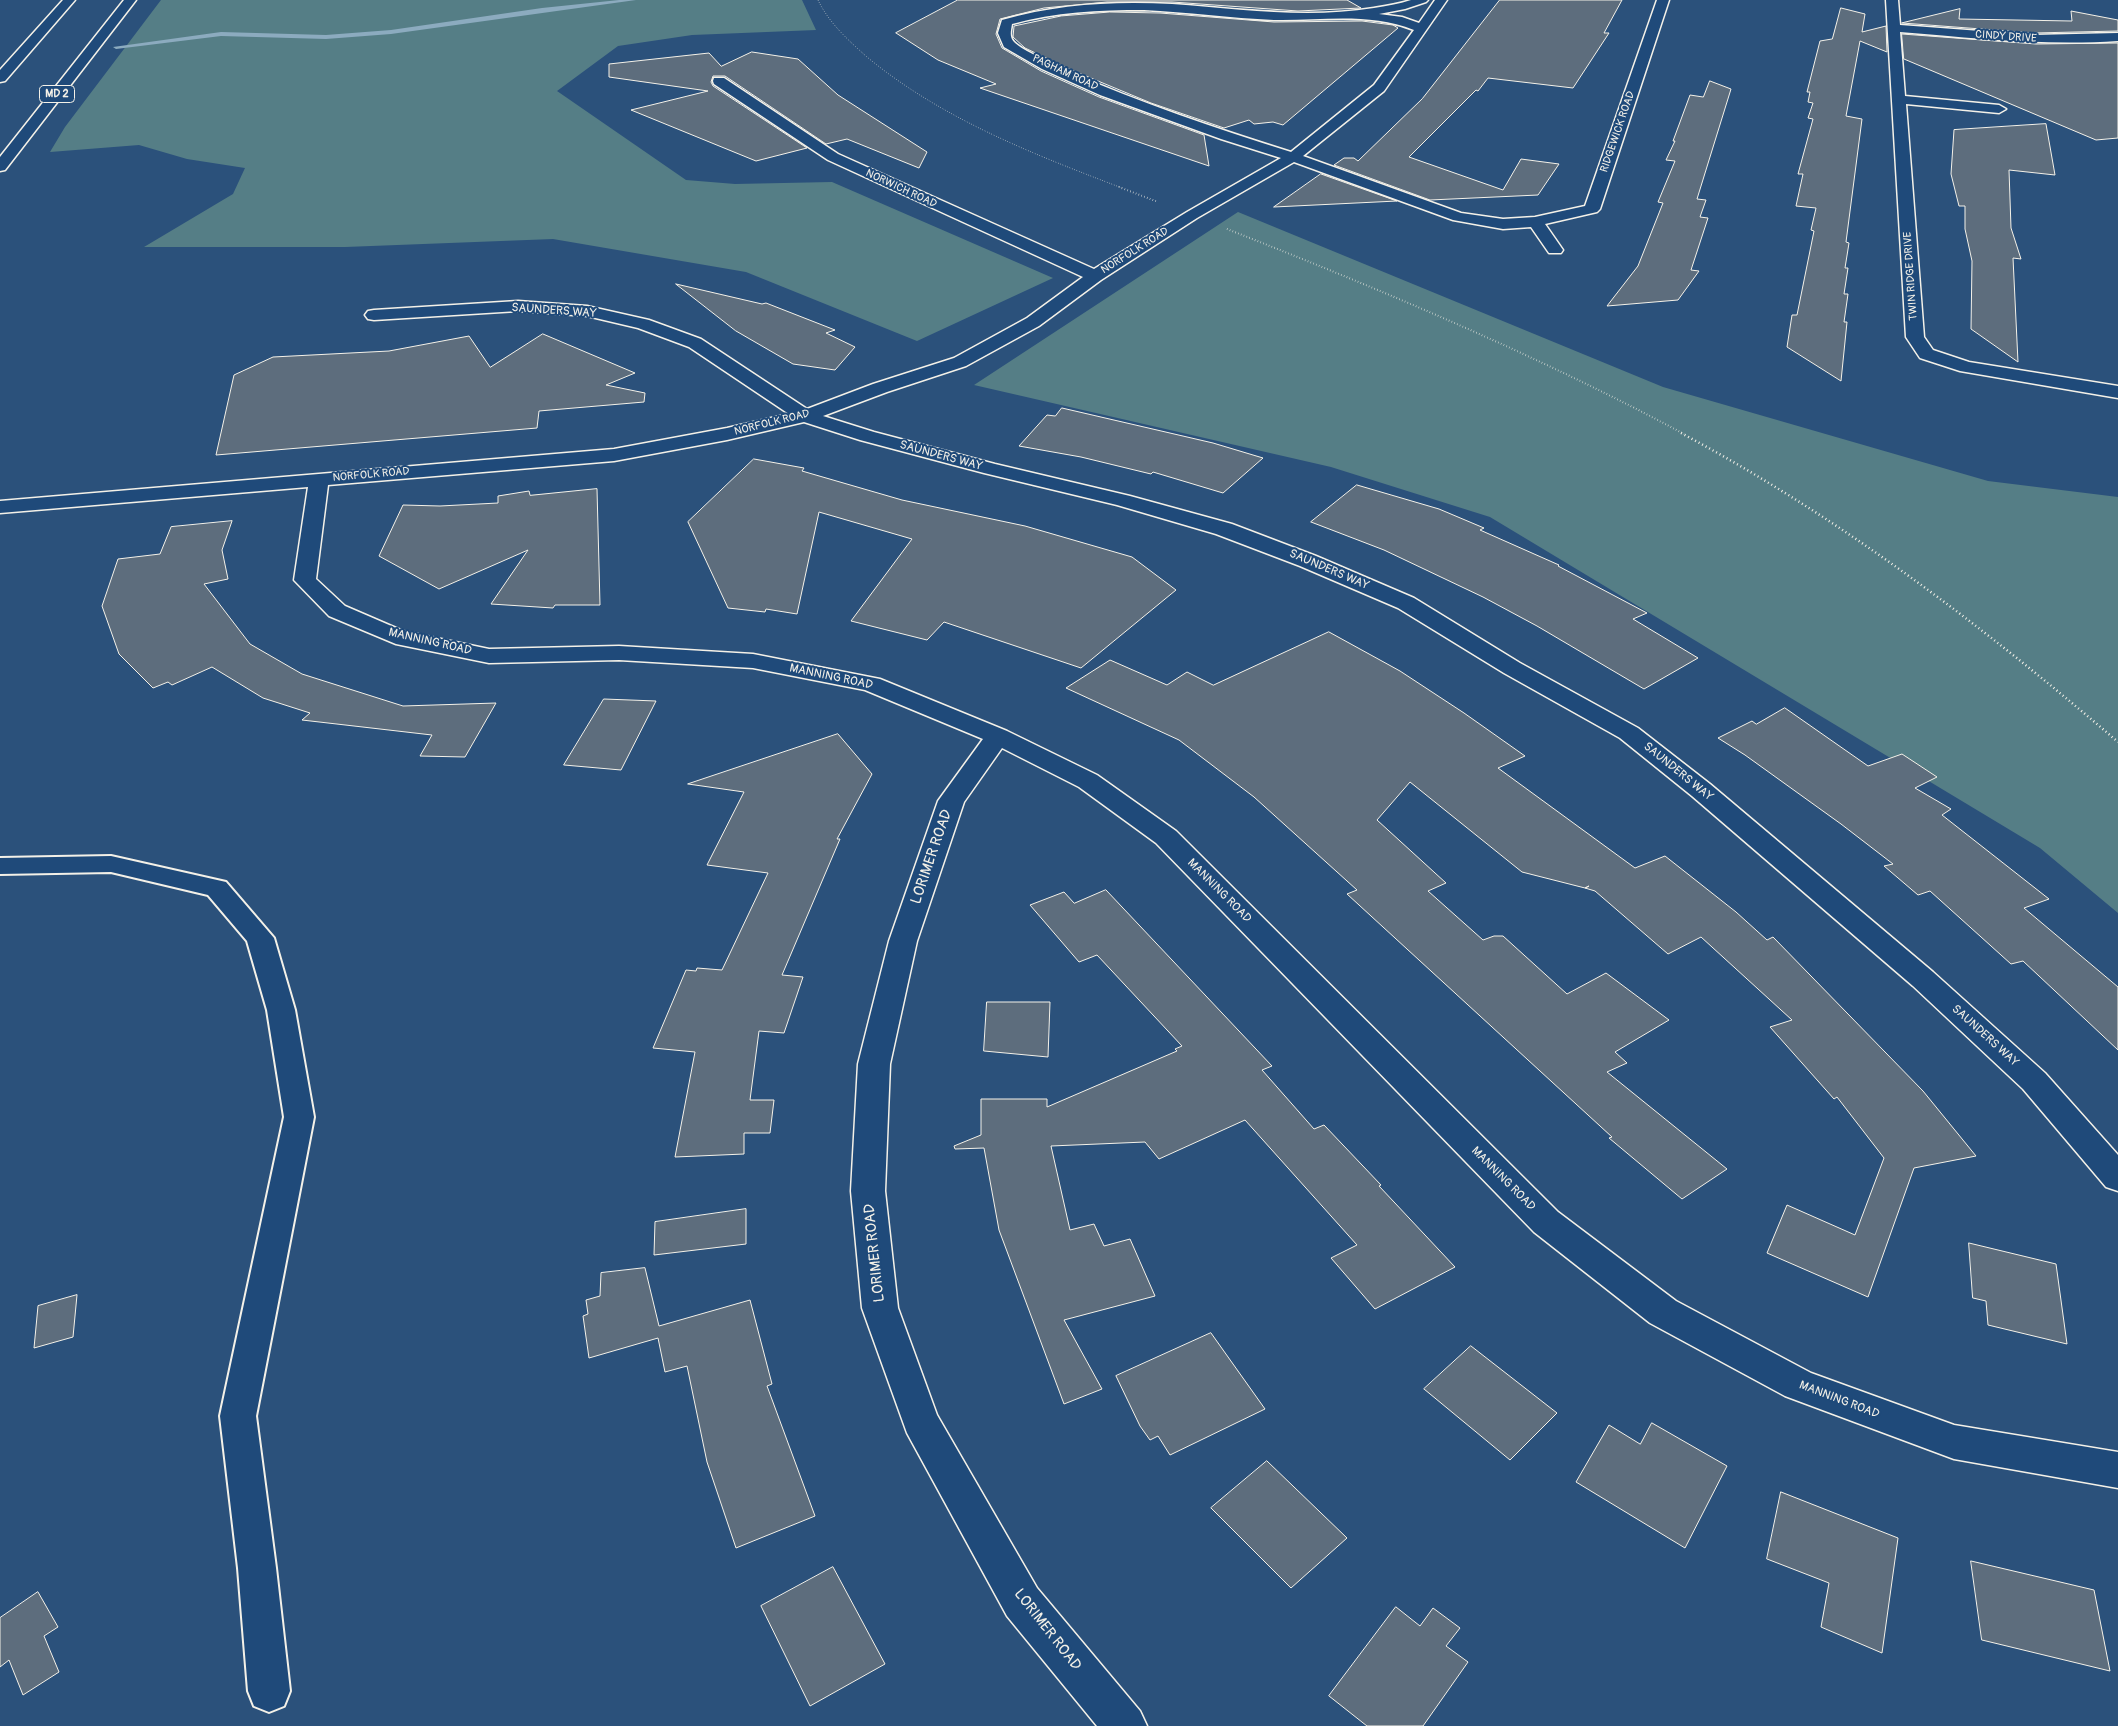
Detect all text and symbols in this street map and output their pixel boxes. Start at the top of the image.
street label: CINDY DRIVE [1975,28,2037,46]
street label: PAGHAM ROAD [1030,52,1100,94]
road number: MD 2 [40,86,74,102]
street label: RIDGEWICK ROAD [1598,90,1638,174]
street label: NORWICH ROAD [863,167,939,211]
street label: NORFOLK ROAD [1099,225,1171,277]
street label: TWIN RIDGE DRIVE [1901,231,1921,321]
street label: SAUNDERS WAY [511,301,597,321]
street label: NORFOLK ROAD [733,407,811,439]
street label: SAUNDERS WAY [898,438,984,474]
street label: NORFOLK ROAD [332,465,410,485]
street label: SAUNDERS WAY [1287,547,1371,593]
street label: MANNING ROAD [387,625,473,659]
street label: MANNING ROAD [788,661,874,693]
street label: SAUNDERS WAY [1640,740,1716,804]
street label: LORIMER ROAD [907,807,957,907]
street label: MANNING ROAD [1184,856,1254,926]
street label: SAUNDERS WAY [1948,1002,2022,1070]
street label: MANNING ROAD [1468,1144,1538,1214]
street label: LORIMER ROAD [861,1203,889,1303]
street label: MANNING ROAD [1797,1378,1881,1422]
street label: LORIMER ROAD [1009,1586,1085,1674]

